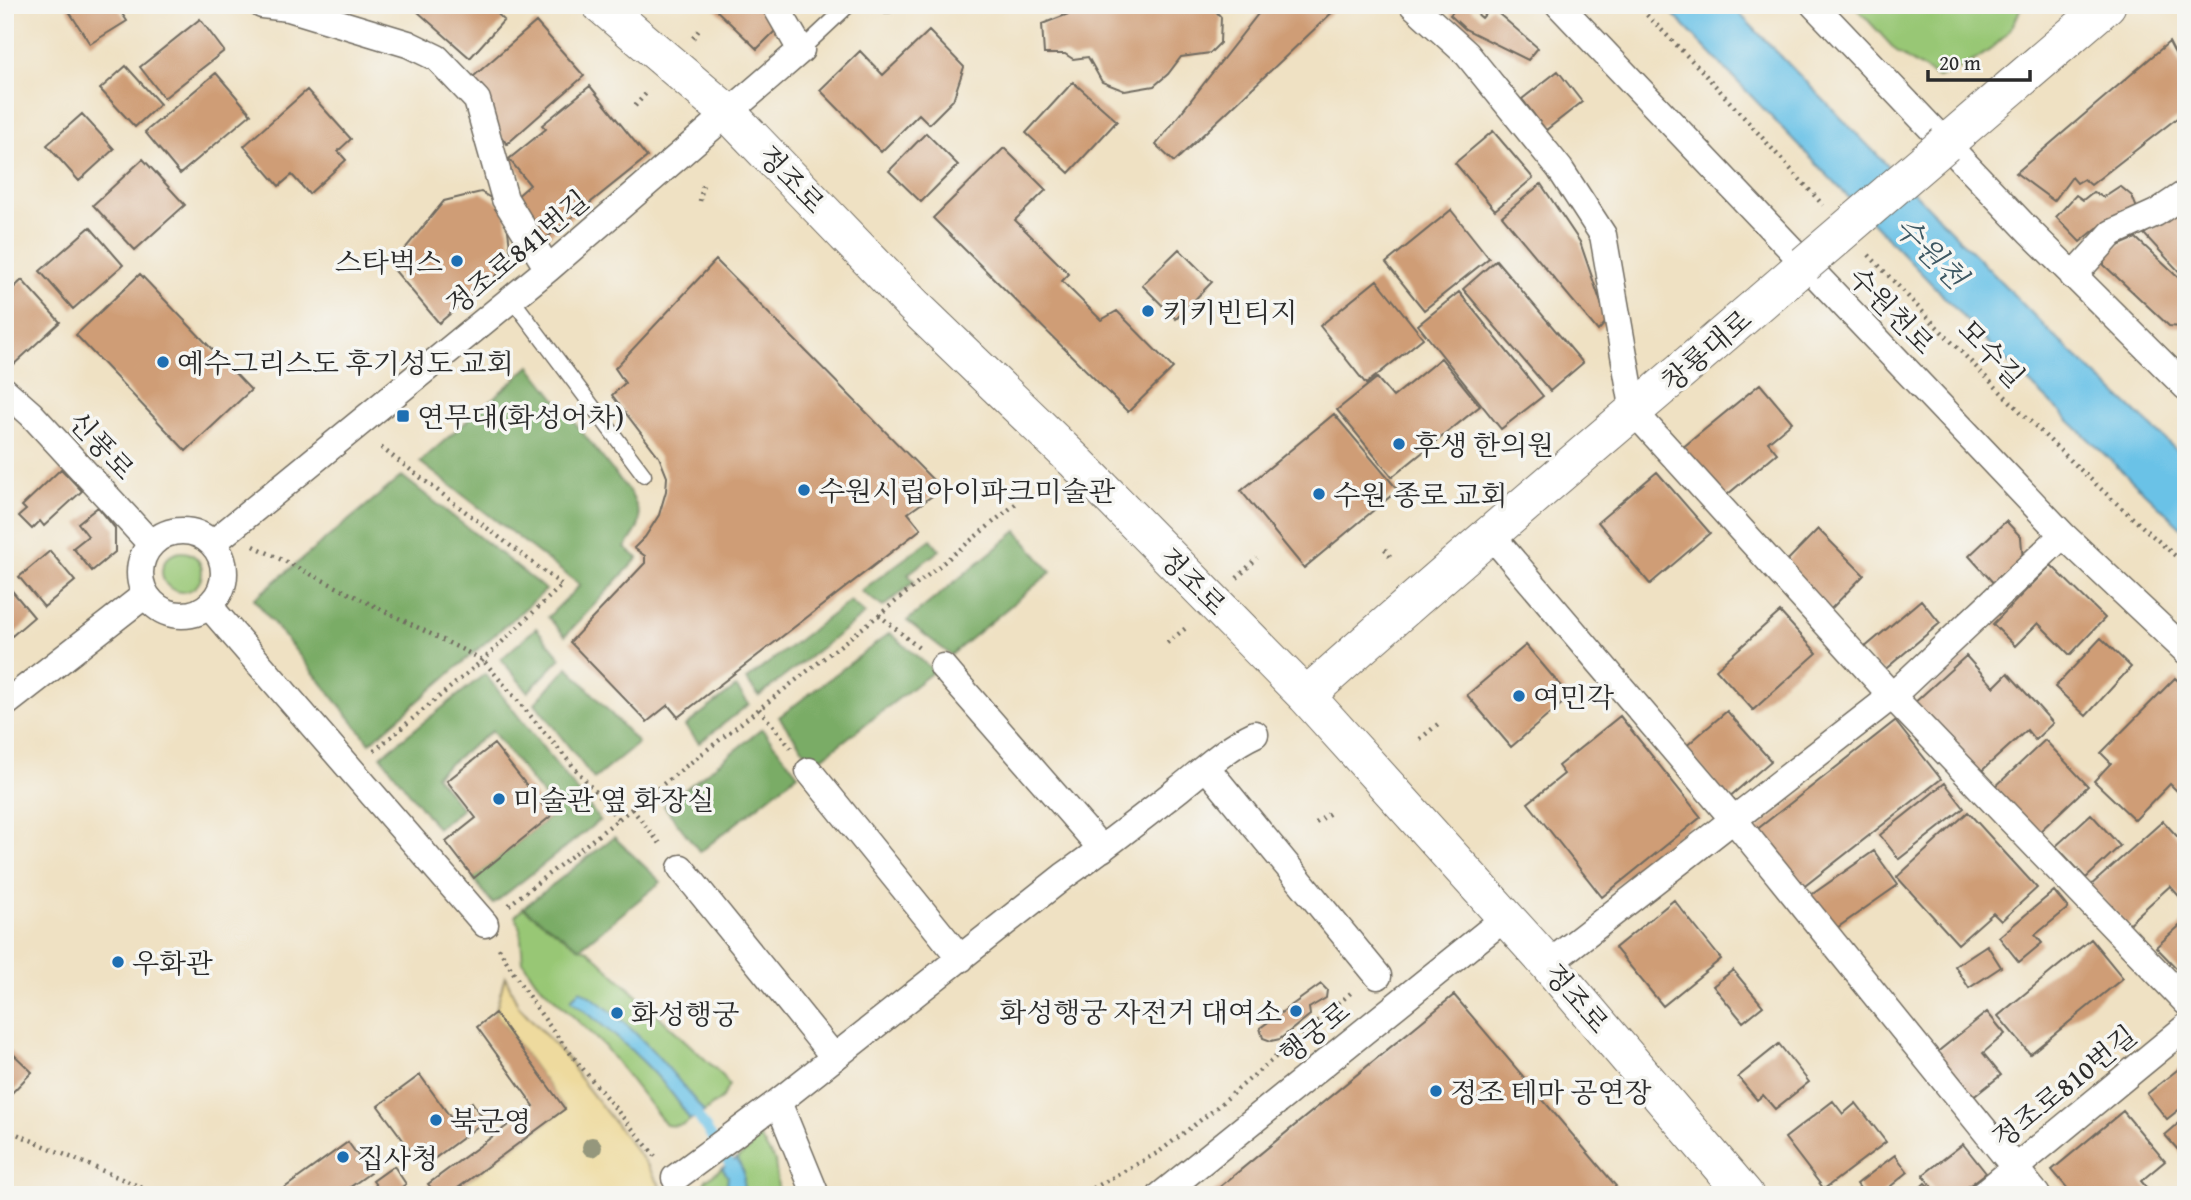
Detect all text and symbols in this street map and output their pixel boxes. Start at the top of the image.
scale bar [1928,38,2030,82]
text: 20 m [1939,47,1981,78]
street label: 정조로 [749,136,835,222]
street label: 정조로841번길 [437,180,597,324]
water label: 수원천 [1885,206,1979,300]
place label: 스타벅스 [335,241,443,282]
marker: 스타벅스 [449,253,465,269]
street label: 수원천로 [1840,257,1944,363]
place label: 키키빈티지 [1162,291,1297,332]
street label: 창룡대로 [1652,299,1760,401]
marker: 키키빈티지 [1140,303,1156,319]
street label: 모수길 [1949,310,2035,396]
place label: 예수그리스도 후기성도 교회 [177,342,514,383]
marker: 예수그리스도 후기성도 교회 [155,354,171,370]
place label: 연무대(화성어차) [417,396,624,437]
street label: 신풍로 [59,401,145,489]
marker: 연무대(화성어차) [395,408,411,424]
place label: 후생 한의원 [1413,424,1554,465]
marker: 후생 한의원 [1391,436,1407,452]
place label: 수원시립아이파크미술관 [818,470,1116,511]
place label: 수원 종로 교회 [1333,474,1508,515]
marker: 수원시립아이파크미술관 [796,482,812,498]
marker: 수원 종로 교회 [1311,486,1327,502]
street label: 정조로 [1150,538,1236,624]
place label: 여민각 [1533,676,1614,717]
marker: 여민각 [1511,688,1527,704]
place label: 미술관 옆 화장실 [513,779,715,820]
marker: 미술관 옆 화장실 [491,791,507,807]
place label: 우화관 [132,942,213,983]
marker: 우화관 [110,954,126,970]
street label: 정조로 [1535,954,1619,1042]
place label: 화성행궁 자전거 대여소 [999,991,1282,1032]
street label: 행궁로 [1270,991,1358,1073]
place label: 화성행궁 [631,993,739,1034]
marker: 화성행궁 자전거 대여소 [1288,1003,1304,1019]
marker: 화성행궁 [609,1005,625,1021]
street label: 정조로810번길 [1983,1015,2145,1157]
place label: 정조 테마 공연장 [1450,1071,1652,1112]
marker: 정조 테마 공연장 [1428,1083,1444,1099]
place label: 북군영 [450,1100,531,1141]
marker: 북군영 [428,1112,444,1128]
place label: 집사청 [357,1137,438,1178]
marker: 집사청 [335,1149,351,1165]

